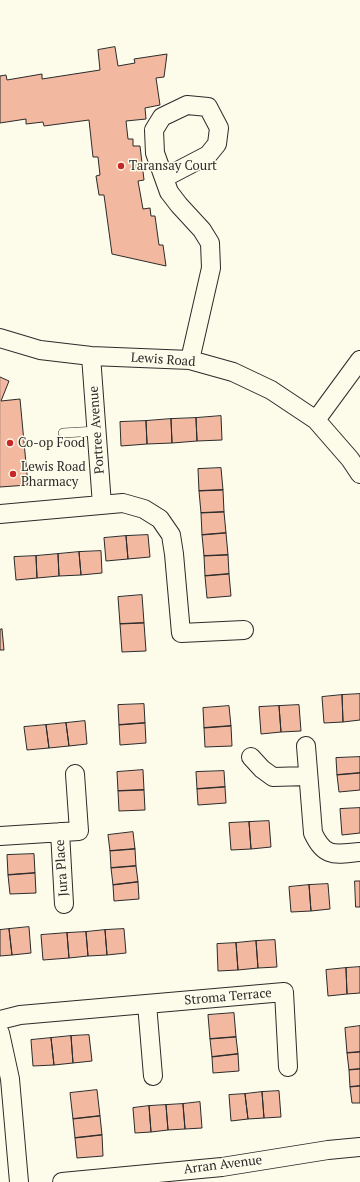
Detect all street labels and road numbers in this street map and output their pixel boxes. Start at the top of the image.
street label: Lewis Road [130,350,196,370]
street label: Portree Avenue [86,385,108,475]
street label: Jura Place [52,839,72,897]
street label: Stroma Terrace [184,985,272,1009]
street label: Arran Avenue [183,1152,263,1178]

